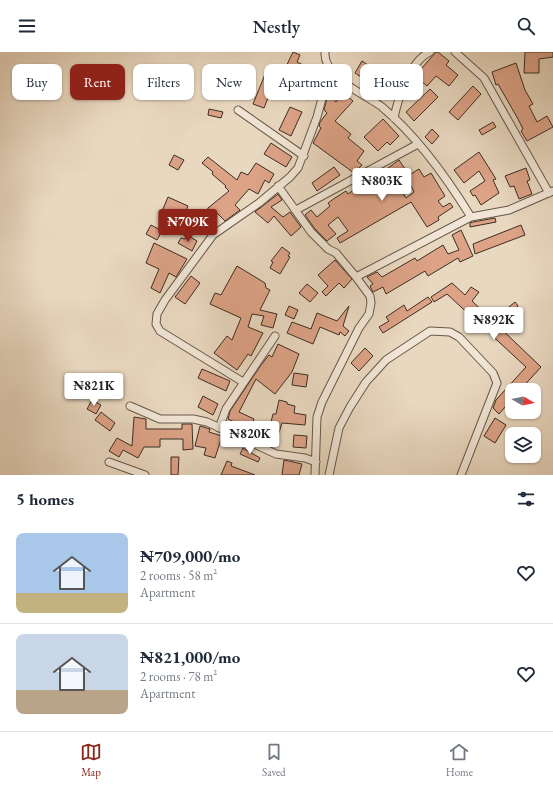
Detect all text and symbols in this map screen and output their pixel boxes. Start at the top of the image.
icon: menu [16,15,38,37]
text: Nestly [253,15,300,38]
icon: search [515,15,537,37]
chip: Buy [12,64,62,100]
chip: Rent [70,64,125,100]
chip: Filters [133,64,194,100]
chip: New [202,64,256,100]
chip: Apartment [264,64,352,100]
chip: House [360,64,423,100]
pin: ₦803K [354,168,410,202]
text: ₦803K [361,172,403,189]
pin: ₦709K [160,209,216,243]
text: ₦709K [167,213,209,230]
pin: ₦892K [466,307,522,341]
text: ₦892K [473,311,515,328]
pin: ₦821K [66,373,122,407]
text: ₦821K [73,377,115,394]
north arrow [505,383,541,419]
map controls [505,383,541,463]
pin: ₦820K [222,421,278,455]
text: ₦820K [229,425,271,442]
button: layers [505,427,541,463]
text: 5 homes [16,488,74,510]
icon: filters [515,488,537,510]
text: ₦709,000/mo [140,545,240,567]
icon: home [48,549,96,597]
icon: heart [515,562,537,584]
text: 2 rooms · 58 m² [140,567,217,584]
text: Apartment [140,584,195,601]
text: ₦821,000/mo [140,646,240,668]
icon: home [48,650,96,698]
icon: heart [515,663,537,685]
text: 2 rooms · 78 m² [140,668,217,685]
text: Apartment [140,685,195,702]
tab: Map [80,741,102,779]
tab: Saved [262,741,286,779]
tab: Home [446,741,473,779]

